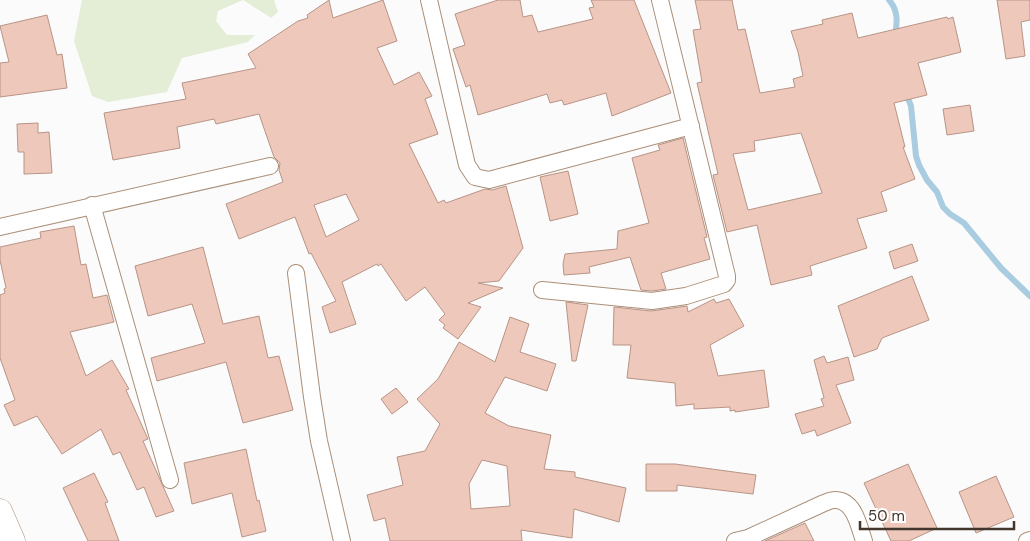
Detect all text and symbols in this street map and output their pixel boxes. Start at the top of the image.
scale bar [860,498,1014,530]
text: 50 m [868,506,905,526]

